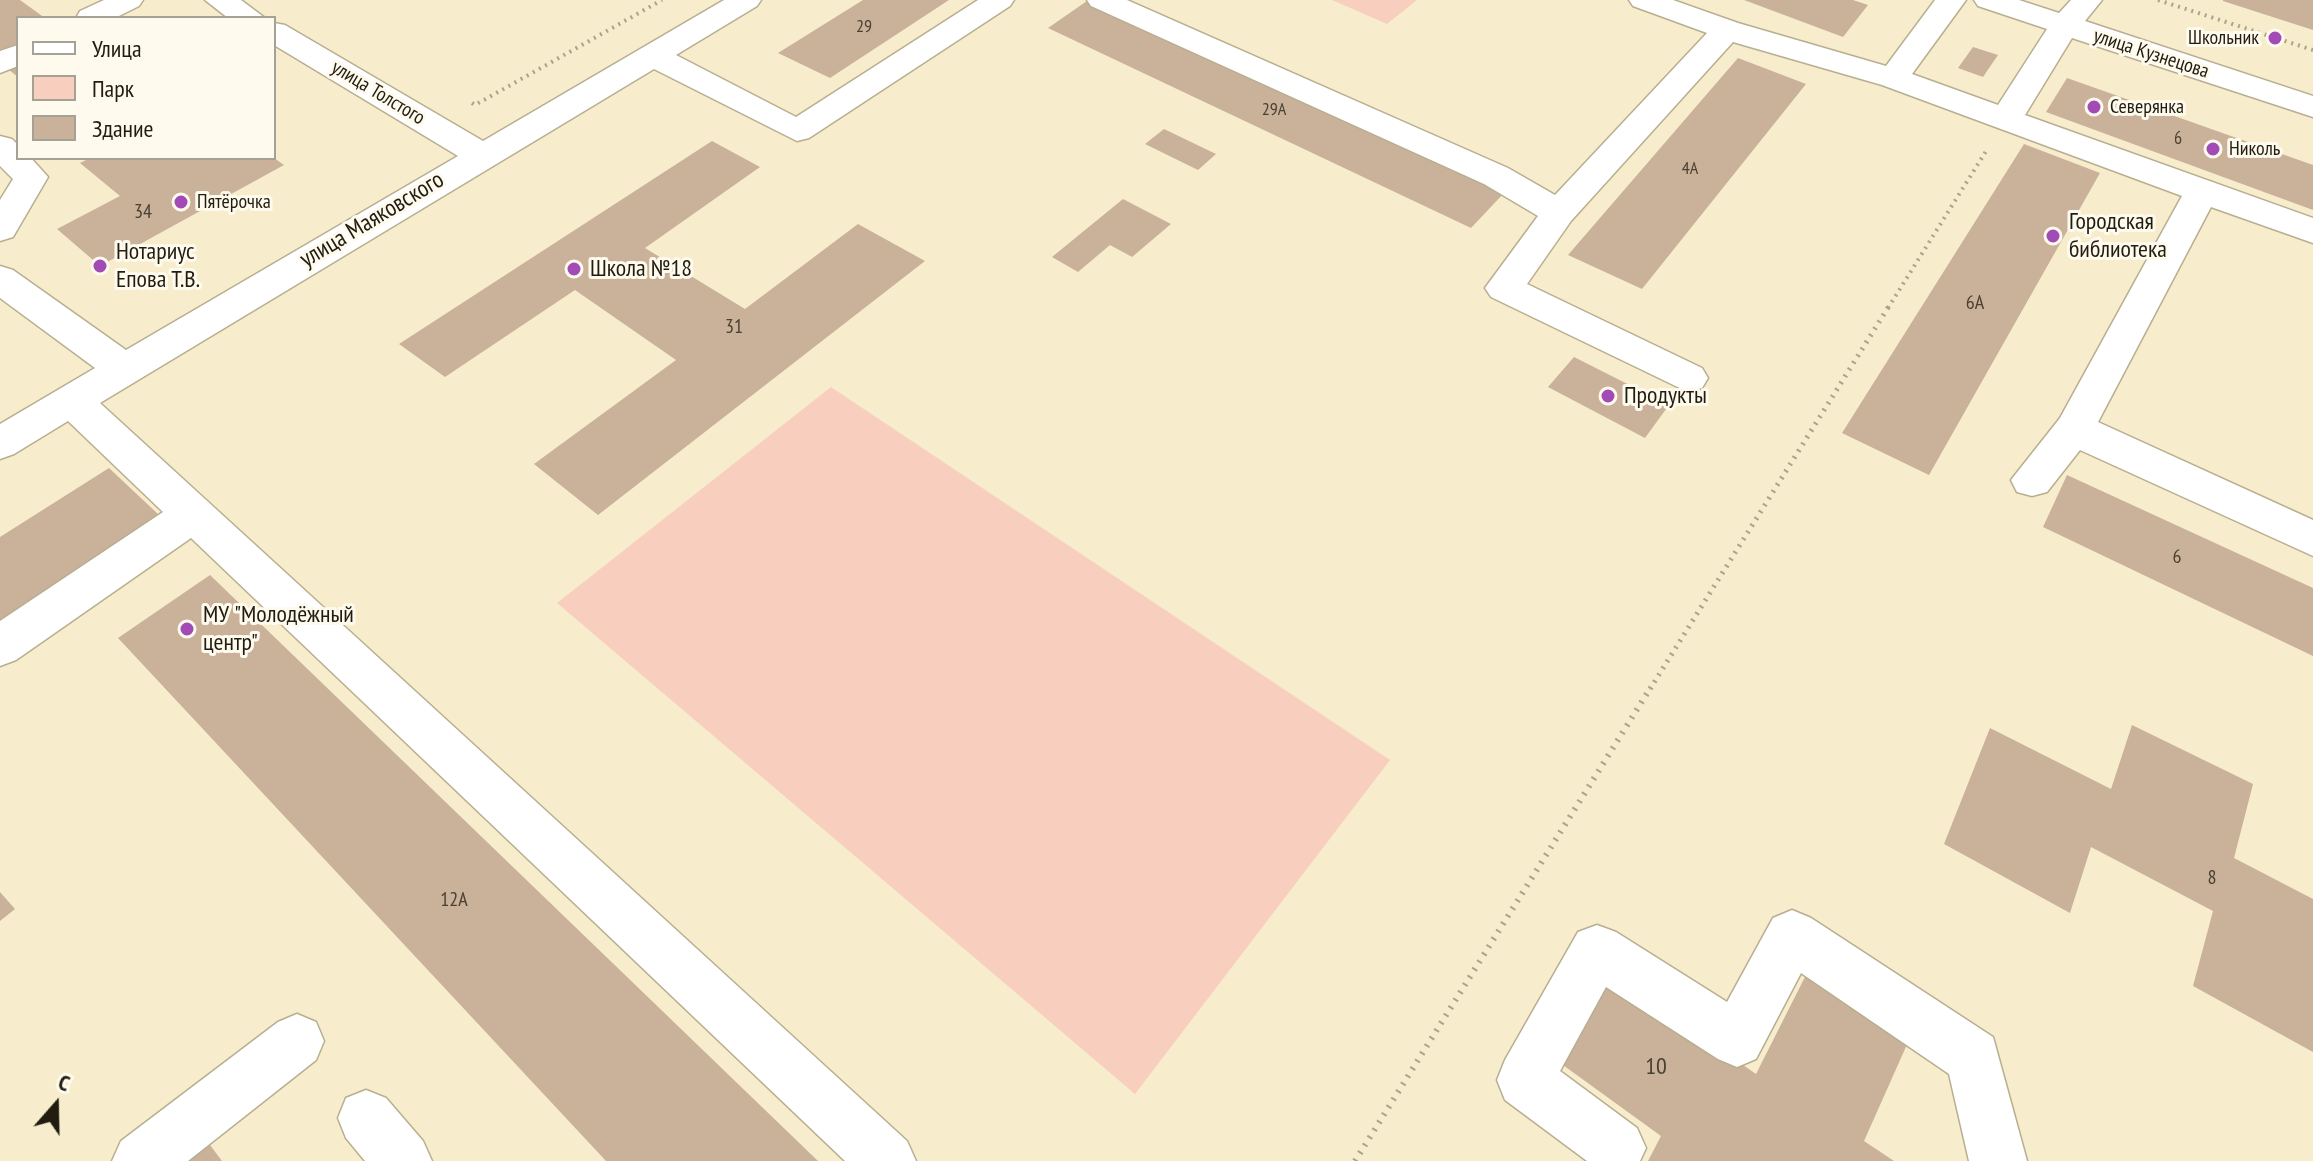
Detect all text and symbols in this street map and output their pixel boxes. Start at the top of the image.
legend [16,16,276,160]
house number: 29 [856,16,872,38]
street label: улица Кузнецова [2090,24,2212,84]
place label: Школьник [2188,26,2259,50]
marker: Школьник [2266,29,2284,47]
text: Улица [92,33,142,64]
street label: улица Толстого [327,56,429,130]
text: Парк [92,73,134,104]
place label: Северянка [2110,95,2184,119]
marker: Северянка [2085,98,2103,116]
house number: 29А [1262,99,1286,121]
text: Здание [92,113,153,144]
house number: 6 [2174,128,2182,150]
place label: Николь [2229,137,2280,161]
marker: Николь [2204,140,2222,158]
house number: 4А [1682,158,1698,180]
street label: улица Маяковского [295,166,449,274]
place label: Пятёрочка [197,190,271,214]
marker: Пятёрочка [172,193,190,211]
house number: 34 [134,200,152,224]
place label: Городская библиотека [2069,208,2167,264]
marker: Городская библиотека [2044,227,2062,245]
place label: Нотариус Епова Т.В. [116,238,200,294]
place label: Школа №18 [590,255,692,283]
marker: Нотариус Епова Т.В. [91,257,109,275]
marker: Школа №18 [565,260,583,278]
house number: 6А [1966,291,1984,315]
house number: 31 [725,315,743,339]
place label: Продукты [1624,382,1707,410]
marker: Продукты [1599,387,1617,405]
house number: 6 [2173,545,2181,569]
place label: МУ "Молодёжный центр" [203,601,354,657]
marker: МУ "Молодёжный центр" [178,620,196,638]
house number: 8 [2208,866,2216,890]
house number: 12А [440,888,468,912]
house number: 10 [1645,1053,1667,1081]
north arrow [16,1065,96,1145]
text: С [55,1068,74,1097]

